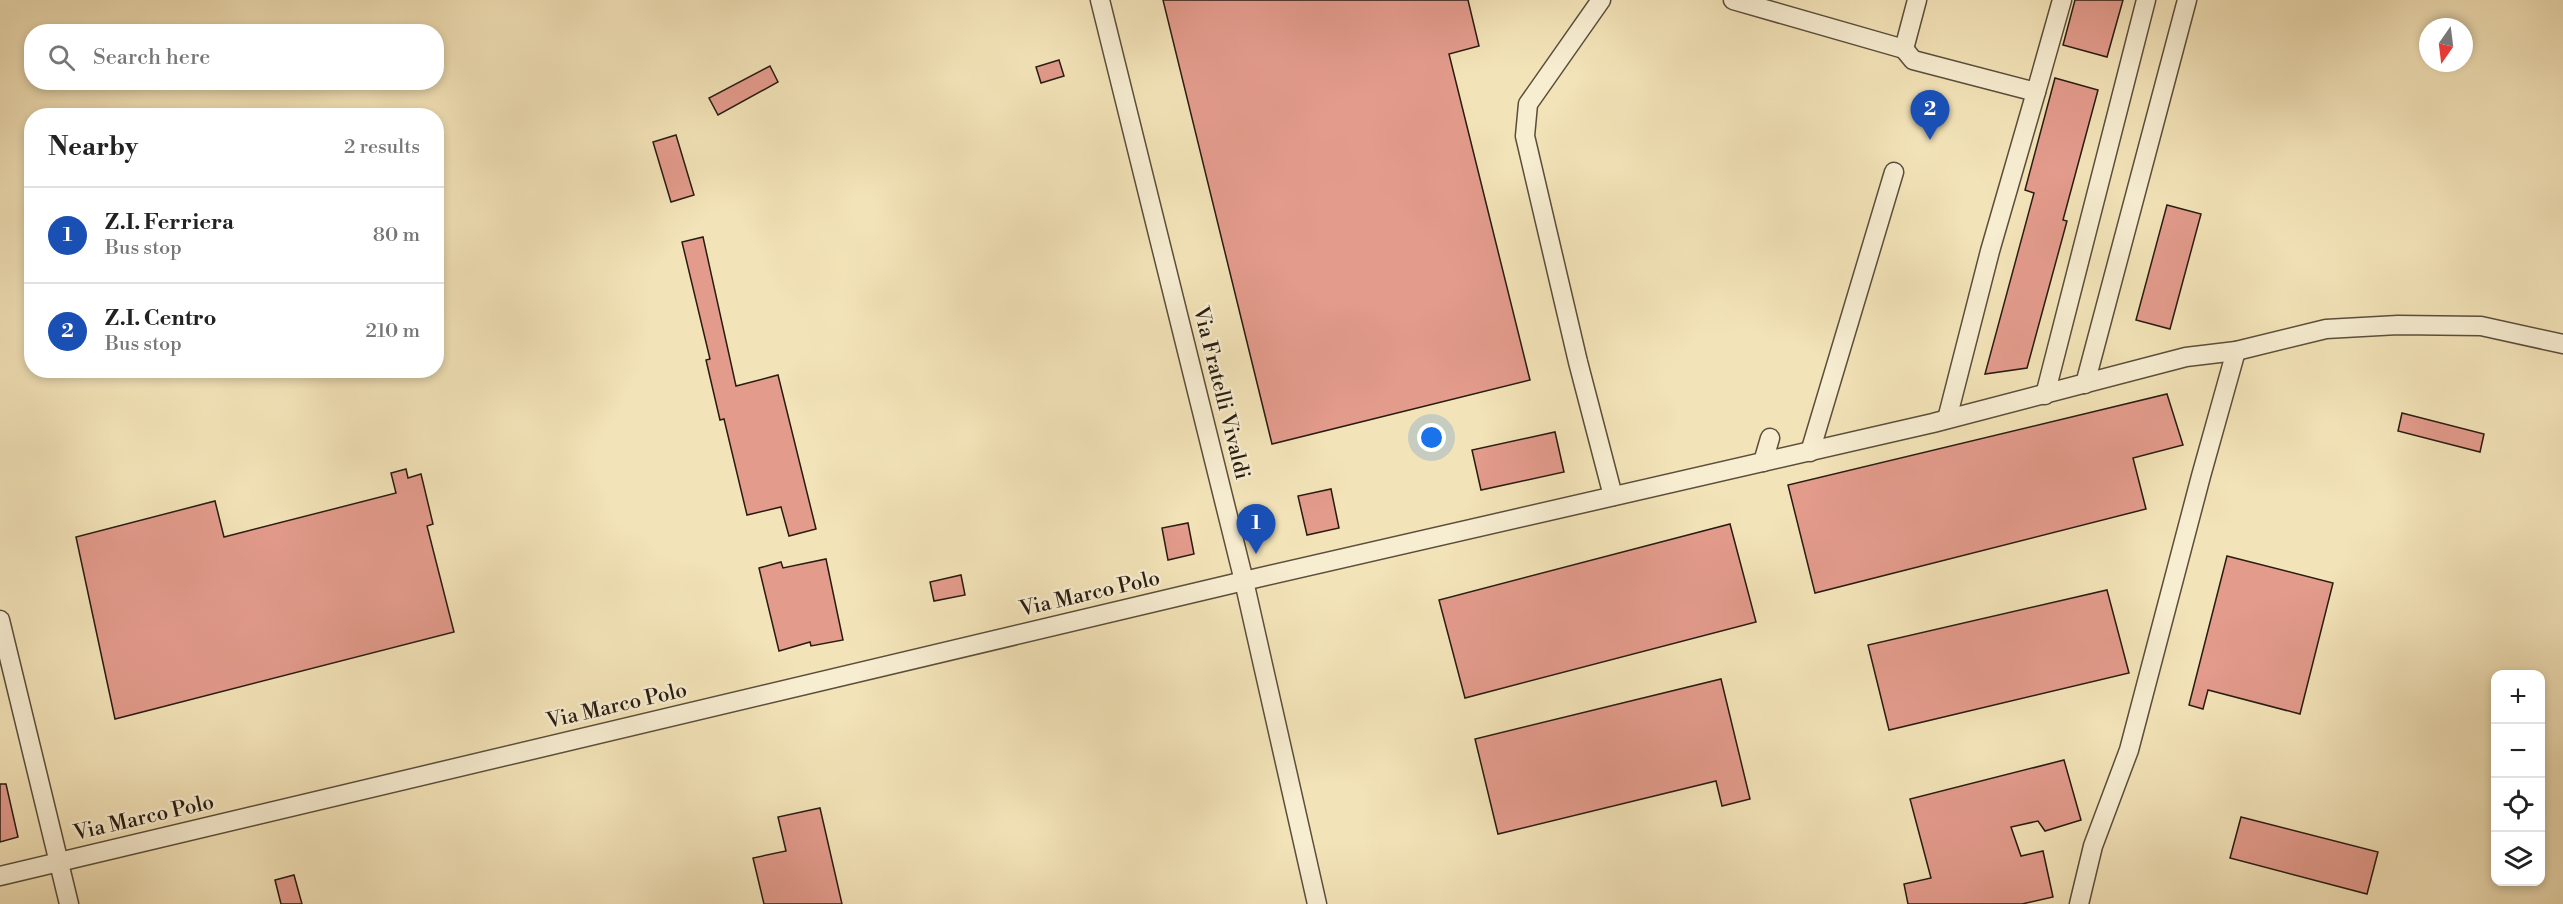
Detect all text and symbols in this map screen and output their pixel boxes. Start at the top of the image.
north arrow [2419,18,2473,72]
search box [24,24,444,90]
icon: search [45,41,78,74]
text: Search here [93,44,210,71]
pin: 2 [1910,90,1950,140]
text: Nearby [48,131,138,163]
text: 2 results [344,135,420,160]
text: Z.I. Ferriera [105,209,234,236]
text: 1 [63,223,72,248]
text: 80 m [373,223,420,248]
text: Bus stop [105,236,182,261]
street label: Via Fratelli Vivaldi [1187,303,1255,482]
text: Z.I. Centro [105,305,216,332]
text: 2 [61,319,74,344]
text: 210 m [365,319,420,344]
text: Bus stop [105,332,182,357]
your location [1417,423,1446,452]
pin: 1 [1236,504,1276,554]
street label: Via Marco Polo [1016,565,1163,623]
map controls [2491,670,2545,886]
button: + [2491,670,2545,724]
street label: Via Marco Polo [543,677,690,735]
button: − [2491,724,2545,778]
button: locate [2491,778,2545,832]
street label: Via Marco Polo [70,789,217,847]
button: layers [2491,832,2545,886]

